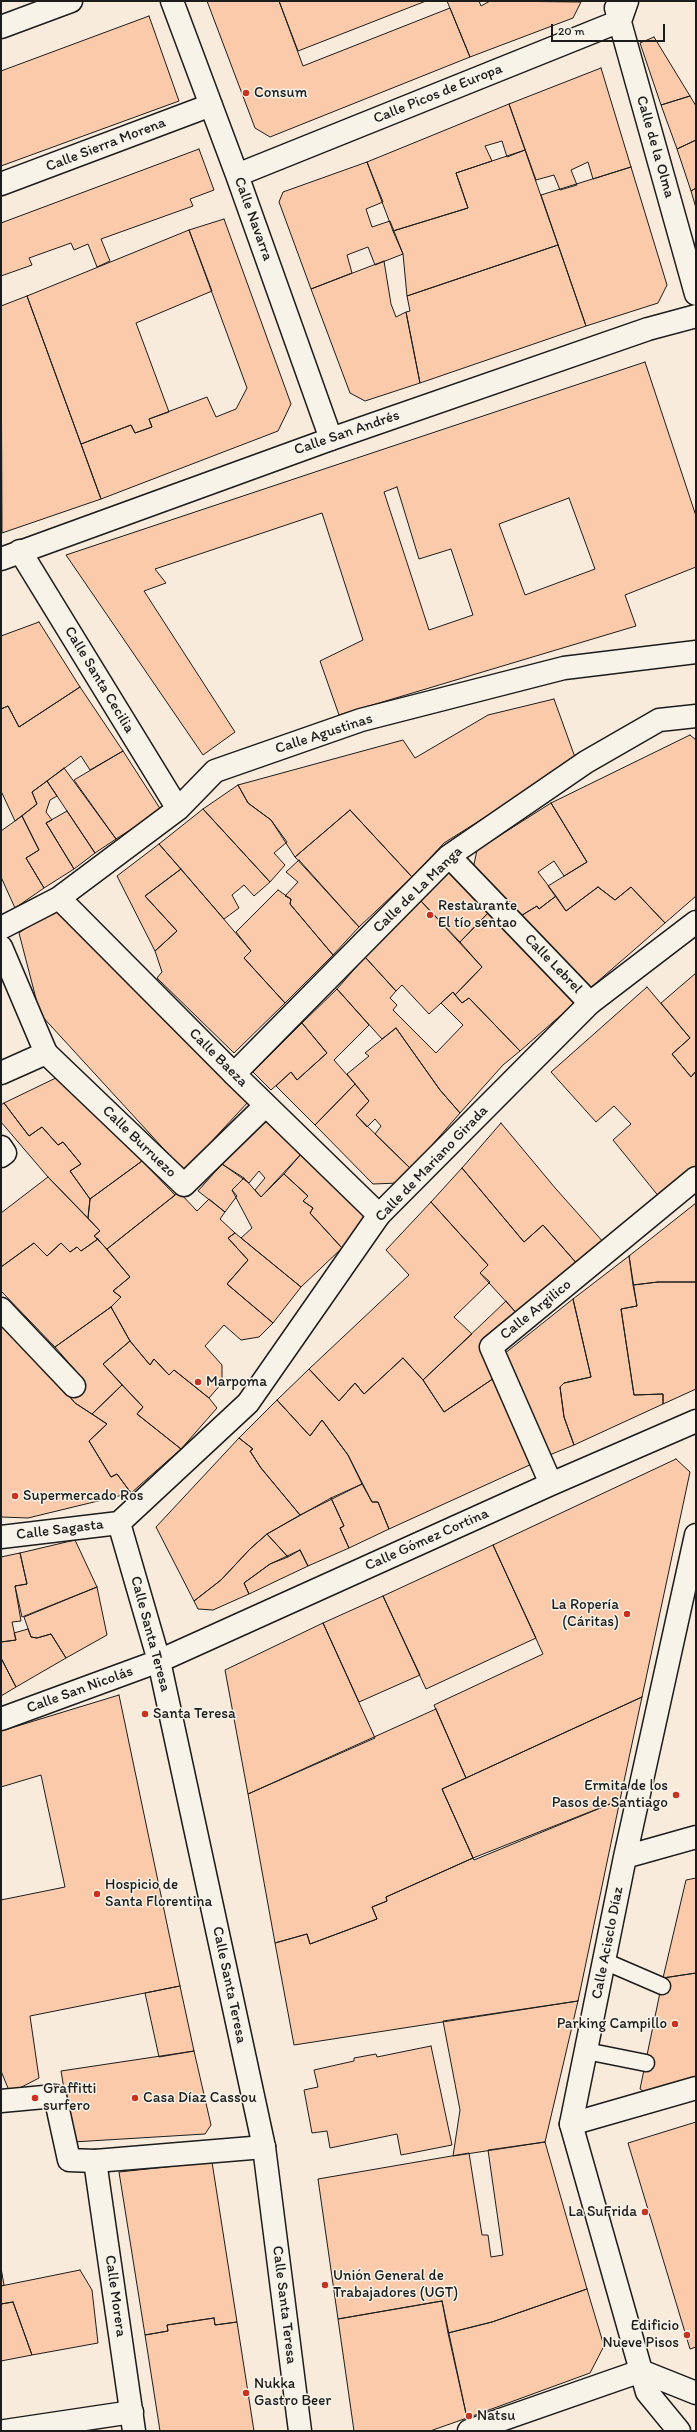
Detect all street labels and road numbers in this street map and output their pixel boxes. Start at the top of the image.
street label: Calle Picos de Europa [371,60,505,128]
street label: Calle de la Olma [632,94,678,200]
street label: Calle Sierra Morena [44,114,168,176]
street label: Calle Navarra [229,175,277,263]
street label: Calle San Andrés [292,407,402,459]
street label: Calle Santa Cecilia [60,623,138,737]
street label: Calle Agustinas [273,710,375,758]
street label: Calle de La Manga [370,843,466,937]
street label: Calle Lebrel [520,930,586,998]
street label: Calle Baeza [185,1025,251,1091]
street label: Calle Burruezo [98,1102,180,1182]
street label: Calle de Mariano Girada [372,1102,492,1226]
street label: Calle Argilico [497,1276,575,1344]
street label: Calle Gómez Cortina [362,1505,492,1575]
street label: Calle Sagasta [15,1516,105,1544]
street label: Calle Santa Teresa [126,1574,174,1694]
street label: Calle San Nicolás [24,1662,136,1718]
street label: Calle Acisclo Díaz [588,1885,628,2001]
street label: Calle Santa Teresa [208,1925,250,2045]
street label: Calle Santa Teresa [268,2245,300,2365]
street label: Calle Morera [100,2254,130,2338]

